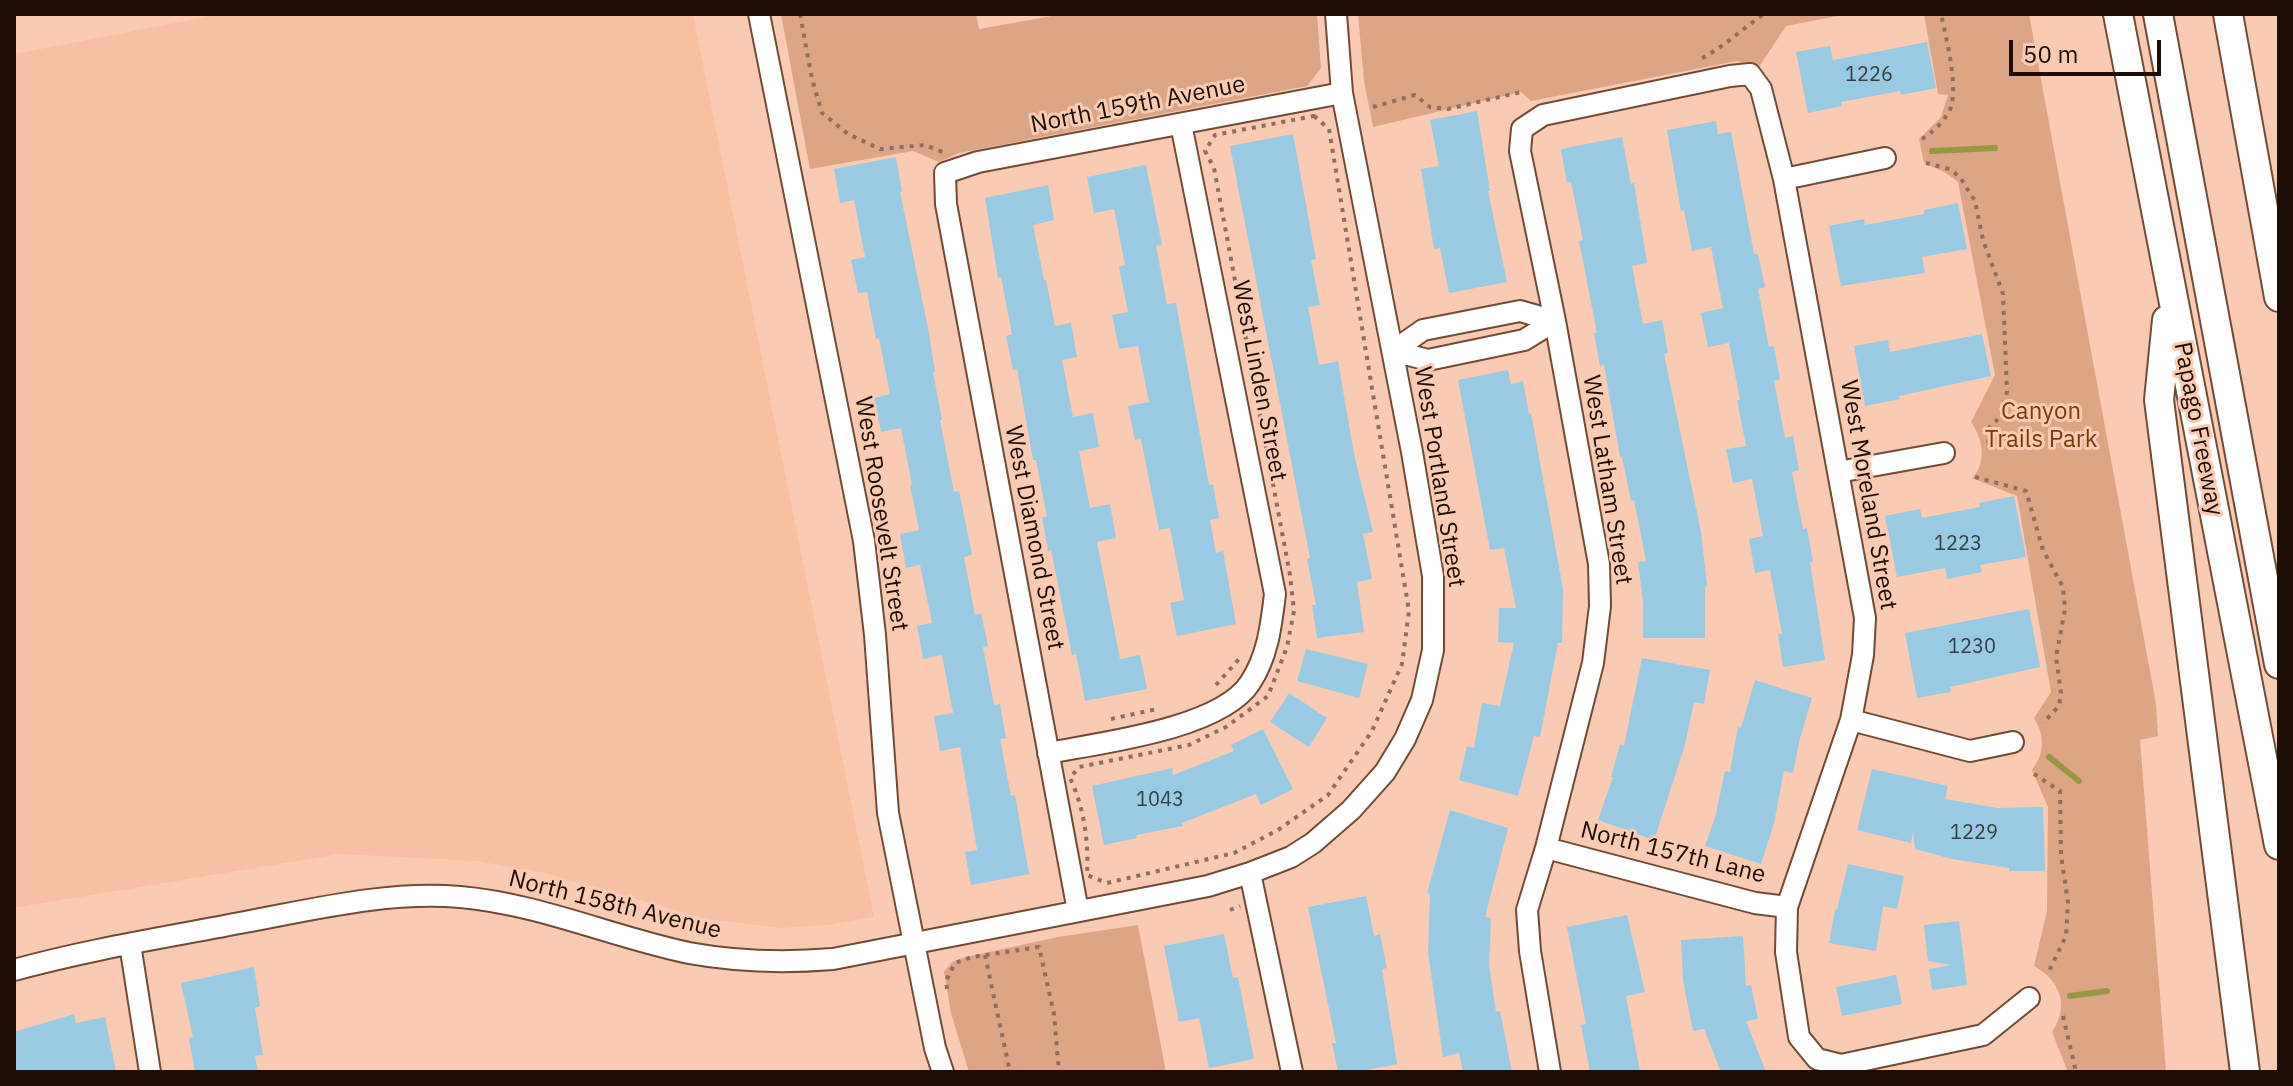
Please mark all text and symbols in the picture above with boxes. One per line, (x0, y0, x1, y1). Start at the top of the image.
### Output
scale bar (2013, 24, 2165, 74)
text: 50 m (2023, 38, 2078, 70)
house number: 1226 (1845, 63, 1893, 87)
street label: North 159th Avenue (1028, 70, 1248, 140)
street label: West Linden Street (1225, 278, 1293, 484)
street label: Papago Freeway (2167, 340, 2229, 518)
street label: West Portland Street (1407, 365, 1471, 589)
street label: West Latham Street (1576, 373, 1638, 587)
street label: West Moreland Street (1834, 378, 1902, 612)
street label: West Roosevelt Street (848, 394, 914, 634)
park label: Canyon Trails Park (1985, 398, 2097, 454)
street label: West Diamond Street (998, 423, 1070, 653)
house number: 1223 (1934, 532, 1982, 556)
house number: 1230 (1948, 635, 1996, 659)
house number: 1043 (1136, 788, 1184, 812)
street label: North 157th Lane (1578, 816, 1768, 890)
house number: 1229 (1950, 821, 1998, 845)
street label: North 158th Avenue (506, 865, 724, 945)

